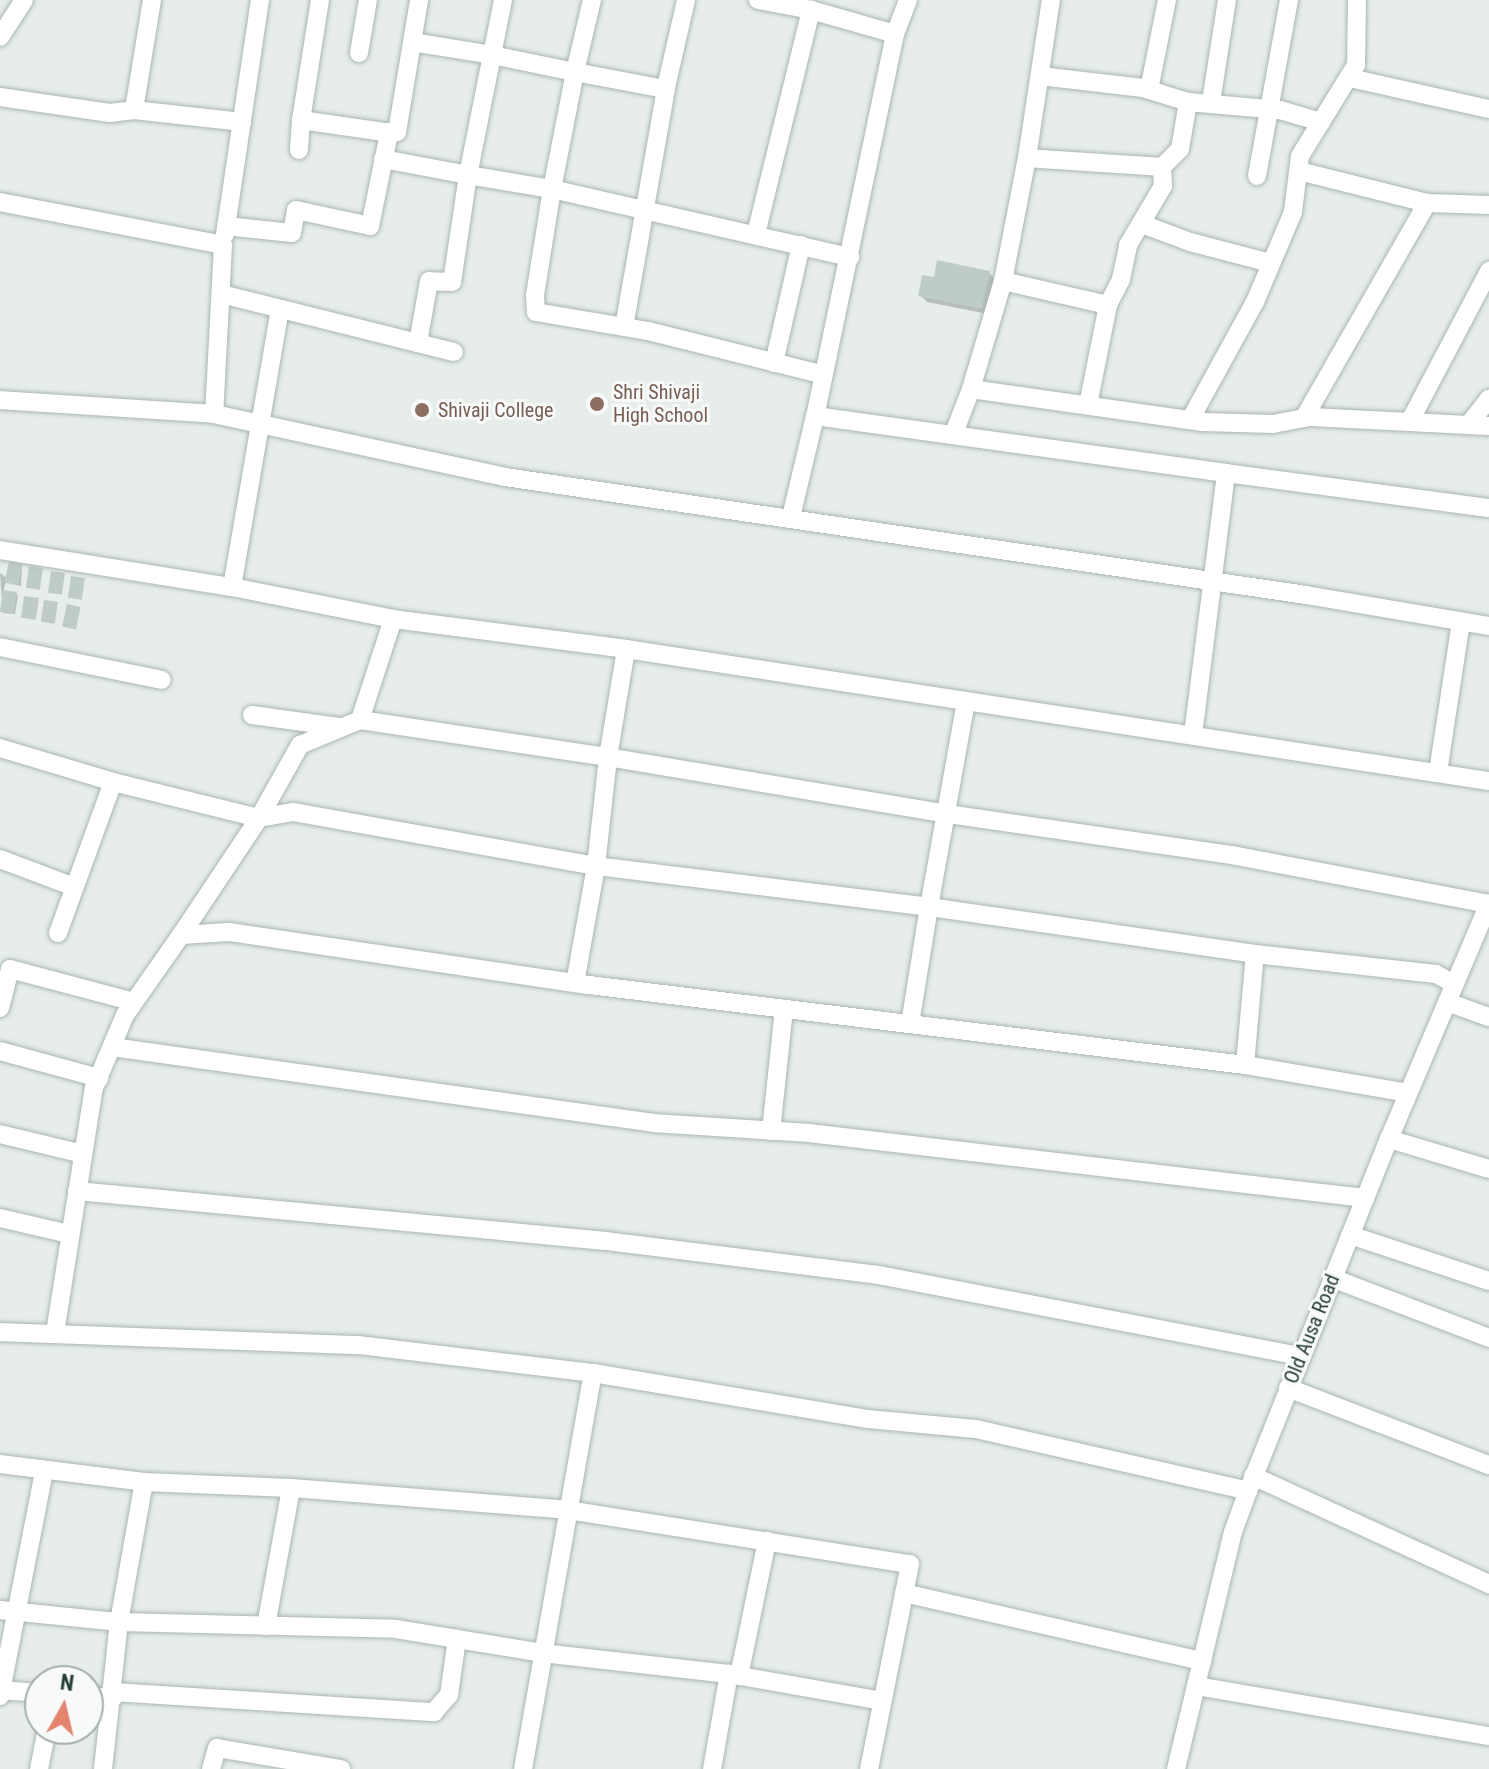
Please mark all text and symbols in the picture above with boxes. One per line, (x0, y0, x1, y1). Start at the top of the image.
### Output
place label: Shri Shivaji High School (613, 380, 708, 427)
marker: Shri Shivaji High School (588, 395, 606, 413)
place label: Shivaji College (438, 398, 553, 422)
marker: Shivaji College (413, 401, 431, 419)
street label: Old Ausa Road (1279, 1271, 1345, 1387)
north arrow (24, 1665, 104, 1745)
text: N (59, 1669, 76, 1696)

